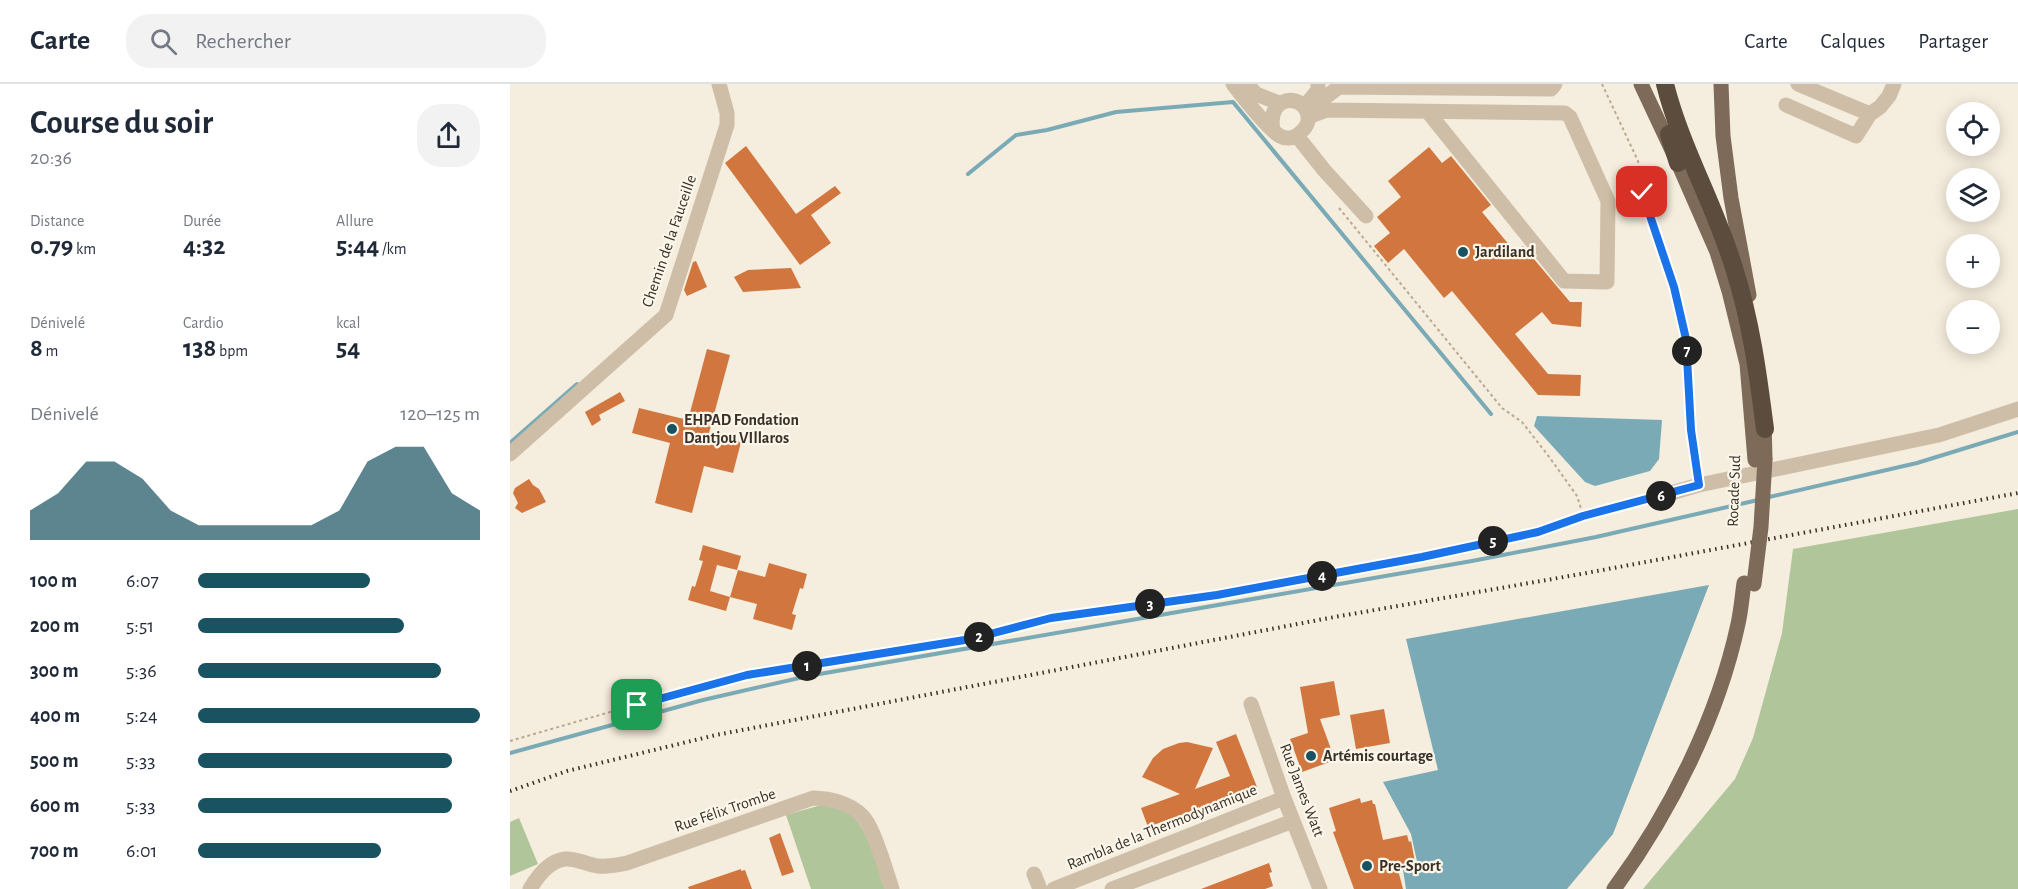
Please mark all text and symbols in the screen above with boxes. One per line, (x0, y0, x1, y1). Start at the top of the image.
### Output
search box (126, 14, 546, 68)
icon: search (147, 25, 180, 58)
text: Carte (30, 27, 90, 55)
text: Rechercher (195, 30, 291, 52)
text: Carte (1744, 31, 1788, 52)
text: Calques (1821, 31, 1885, 52)
text: Partager (1918, 31, 1988, 52)
map controls (1946, 102, 2000, 354)
button: locate (1946, 102, 2000, 156)
button: share (417, 104, 480, 167)
text: Course du soir (30, 107, 213, 140)
text: 20:36 (30, 148, 72, 168)
pin (1616, 166, 1667, 217)
button: layers (1946, 168, 2000, 222)
street label: Chemin de la Fauceille (639, 173, 699, 309)
icon: check (1625, 175, 1658, 208)
text: Distance (30, 213, 84, 229)
text: Durée (183, 213, 221, 229)
text: Allure (336, 213, 374, 229)
text: 0.79 (30, 233, 73, 259)
text: 4:32 (183, 233, 225, 259)
text: 5:44 (336, 233, 379, 259)
button: + (1946, 234, 2000, 288)
text: km (73, 241, 96, 257)
text: /km (379, 241, 407, 257)
place label: Jardiland (1475, 244, 1535, 260)
marker: Jardiland (1456, 245, 1470, 259)
button: − (1946, 300, 2000, 354)
text: Dénivelé (30, 315, 85, 331)
text: Cardio (183, 315, 224, 331)
text: kcal (336, 315, 360, 331)
text: 8 (30, 335, 43, 361)
text: 138 (183, 335, 216, 361)
text: 54 (336, 335, 360, 361)
pin: 7 (1672, 336, 1702, 366)
text: m (43, 343, 58, 359)
text: bpm (216, 343, 248, 359)
text: 7 (1684, 343, 1690, 359)
text: Dénivelé (30, 404, 99, 424)
text: 120–125 m (400, 404, 480, 424)
place label: EHPAD Fondation Dantjou VIllaros (684, 412, 799, 447)
marker: EHPAD Fondation Dantjou VIllaros (665, 422, 679, 436)
street label: Rocade Sud (1725, 455, 1743, 527)
pin: 6 (1646, 481, 1676, 511)
text: 6 (1657, 488, 1665, 504)
pin: 5 (1478, 526, 1508, 556)
text: 5 (1490, 533, 1496, 549)
pin: 4 (1307, 561, 1337, 591)
text: 4 (1318, 568, 1326, 584)
text: 100 m (30, 571, 77, 591)
text: 6:07 (126, 571, 159, 591)
pin: 3 (1135, 589, 1165, 619)
text: 3 (1147, 596, 1153, 612)
text: 200 m (30, 616, 79, 636)
text: 5:51 (126, 616, 154, 636)
pin: 2 (964, 622, 994, 652)
text: 2 (975, 629, 983, 645)
pin: 1 (792, 651, 822, 681)
text: 1 (804, 658, 810, 674)
text: 300 m (30, 661, 79, 681)
text: 5:36 (126, 661, 157, 681)
pin (611, 679, 662, 730)
icon: arrive (620, 688, 653, 721)
text: 400 m (30, 706, 80, 726)
text: 5:24 (126, 706, 158, 726)
street label: Rue James Watt (1277, 741, 1327, 839)
place label: Artémis courtage (1323, 748, 1434, 764)
marker: Artémis courtage (1304, 749, 1318, 763)
text: 500 m (30, 751, 79, 771)
text: 5:33 (126, 751, 155, 771)
street label: Rambla de la Thermodynamique (1065, 782, 1260, 873)
street label: Rue Félix Trombe (672, 785, 778, 835)
text: 600 m (30, 796, 80, 816)
text: 5:33 (126, 796, 155, 816)
text: 700 m (30, 841, 79, 861)
text: 6:01 (126, 841, 157, 861)
place label: Pre-Sport (1379, 858, 1441, 874)
marker: Pre-Sport (1360, 859, 1374, 873)

